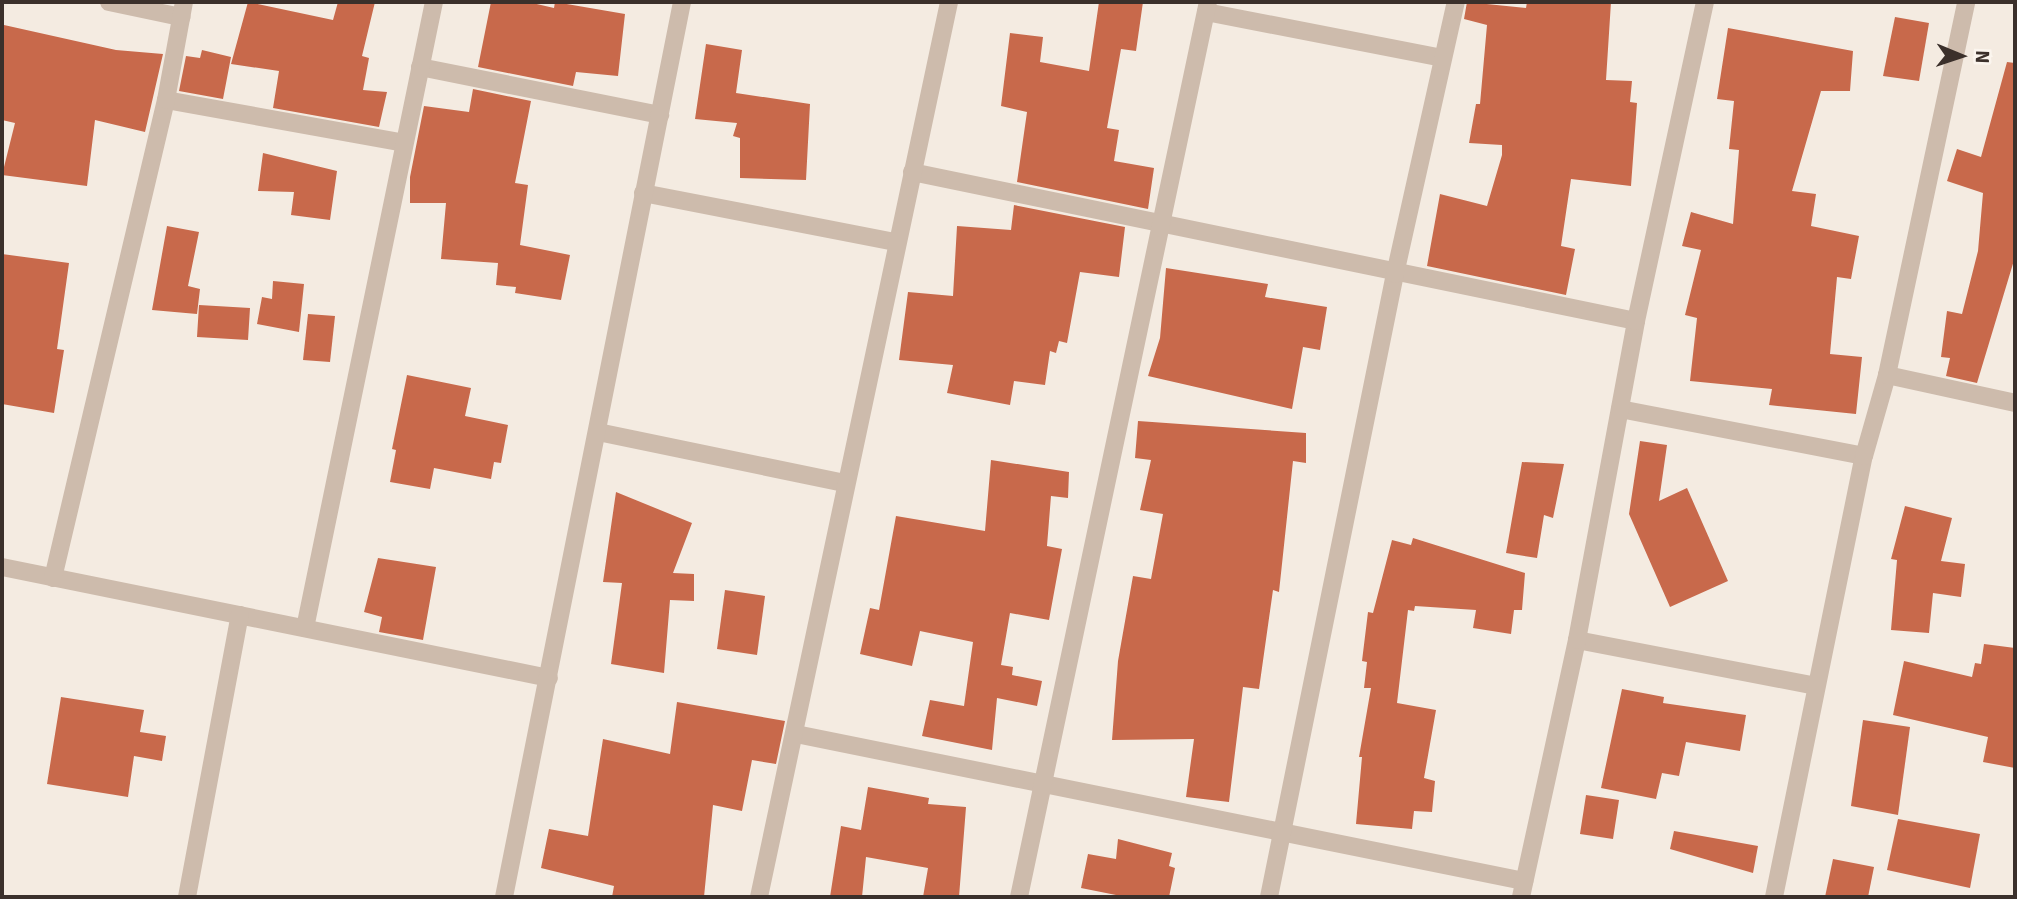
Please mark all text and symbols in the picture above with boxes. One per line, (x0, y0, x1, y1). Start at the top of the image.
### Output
north arrow (1926, 21, 1996, 91)
text: N (1970, 50, 1994, 64)

